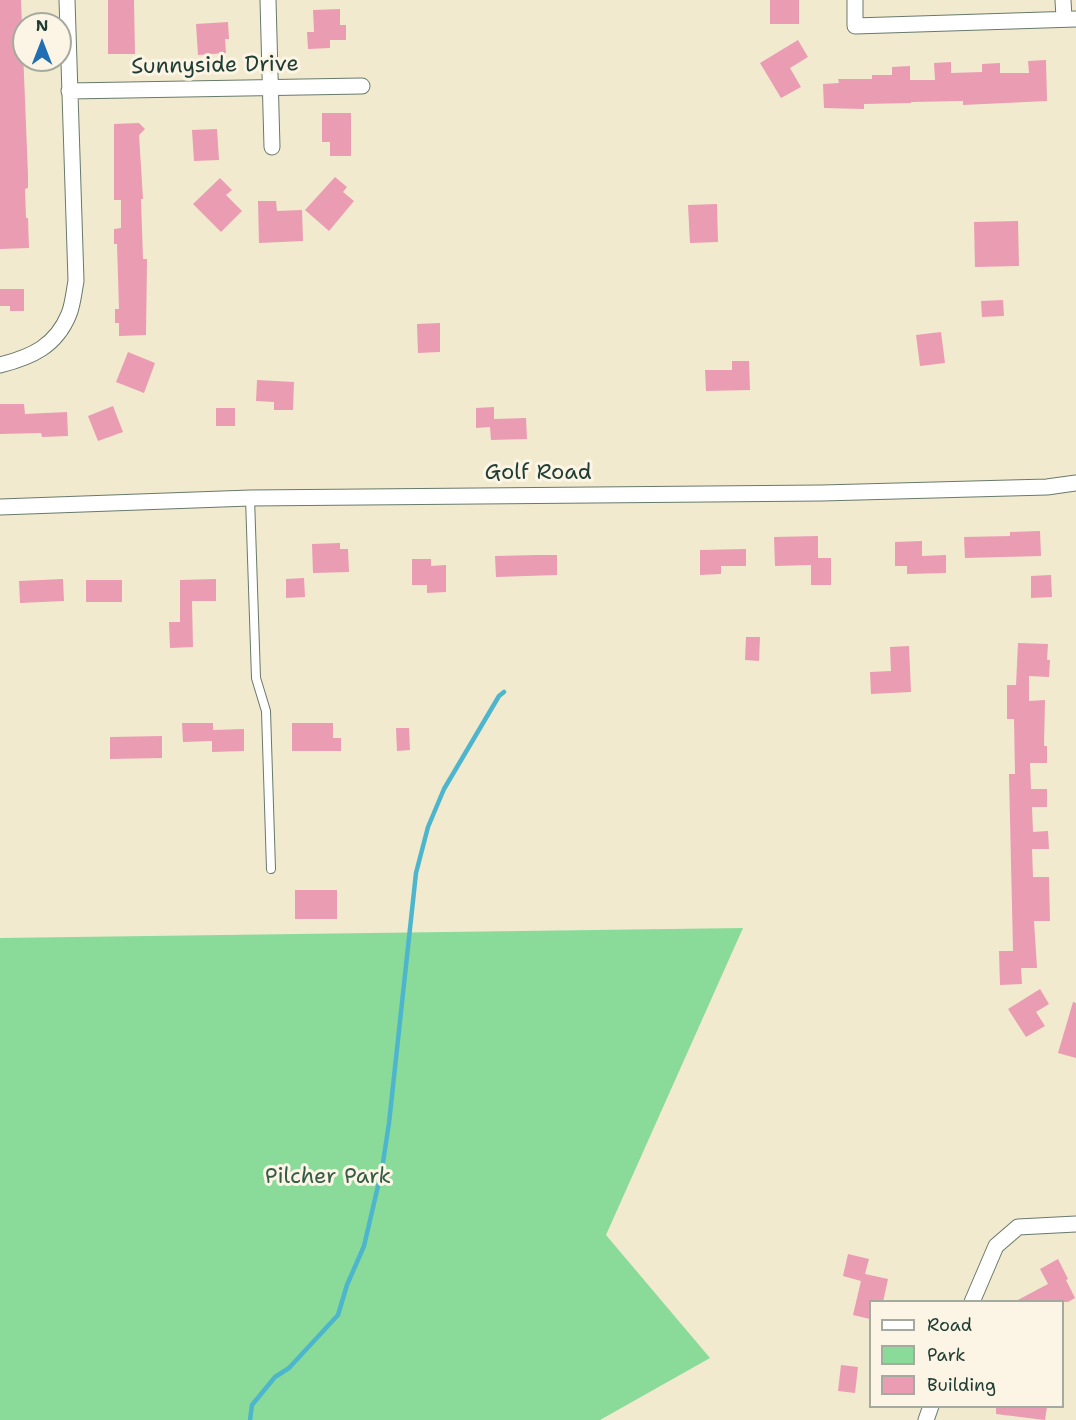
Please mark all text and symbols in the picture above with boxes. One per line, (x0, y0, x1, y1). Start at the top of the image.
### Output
north arrow (12, 12, 72, 72)
text: N (36, 15, 48, 36)
street label: Sunnyside Drive (131, 51, 299, 81)
street label: Golf Road (484, 460, 592, 486)
park label: Pilcher Park (265, 1164, 391, 1190)
legend (869, 1300, 1064, 1408)
text: Road (927, 1313, 972, 1337)
text: Park (927, 1343, 966, 1367)
text: Building (927, 1373, 996, 1397)

